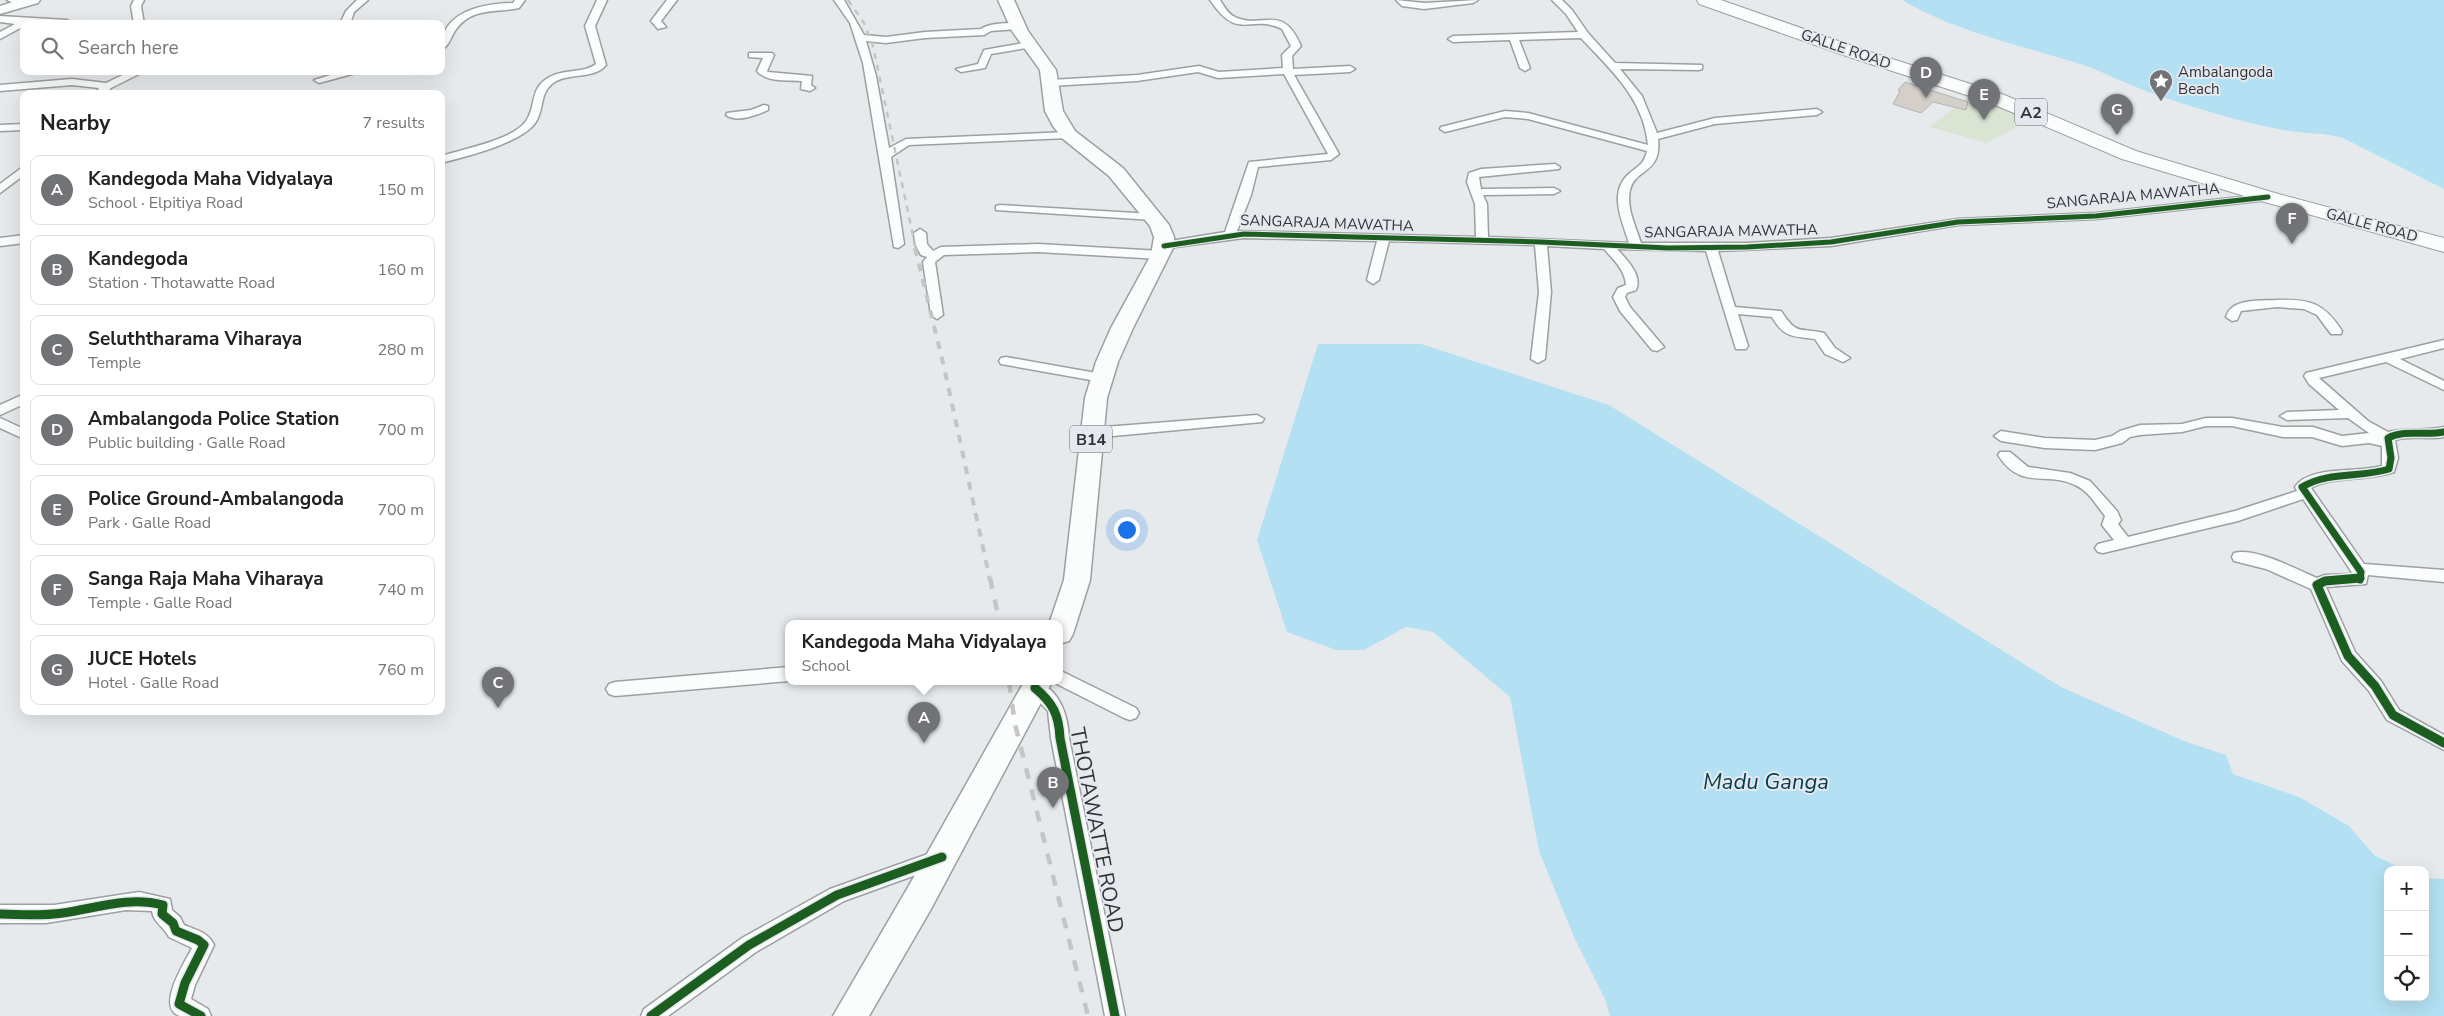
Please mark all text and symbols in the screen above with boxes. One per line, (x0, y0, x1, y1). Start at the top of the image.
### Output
search box (20, 20, 445, 75)
street label: GALLE ROAD (1798, 24, 1894, 74)
icon: search (38, 34, 66, 62)
text: Search here (78, 35, 179, 61)
pin: D (1910, 57, 1942, 98)
place label: Ambalangoda Beach (2178, 62, 2273, 99)
place icon: Ambalangoda Beach (2148, 68, 2174, 102)
pin: E (1968, 79, 2000, 120)
pin: G (2101, 94, 2133, 135)
road number: A2 (2015, 98, 2047, 125)
text: Nearby (40, 109, 110, 137)
text: 7 results (363, 112, 425, 134)
text: Kandegoda Maha Vidyalaya (88, 166, 333, 192)
street label: SANGARAJA MAWATHA (2046, 178, 2220, 214)
text: A (51, 179, 63, 201)
text: 150 m (377, 179, 424, 201)
text: School · Elpitiya Road (88, 192, 243, 214)
pin: F (2276, 203, 2308, 244)
street label: GALLE ROAD (2324, 203, 2420, 247)
street label: SANGARAJA MAWATHA (1240, 210, 1414, 236)
street label: SANGARAJA MAWATHA (1644, 219, 1818, 243)
text: Kandegoda (88, 246, 188, 272)
text: B (51, 259, 63, 281)
text: 160 m (377, 259, 424, 281)
text: Station · Thotawatte Road (88, 272, 275, 294)
text: Seluththarama Viharaya (88, 326, 302, 352)
text: C (52, 339, 62, 361)
text: 280 m (377, 339, 424, 361)
text: Temple (88, 352, 141, 374)
text: Ambalangoda Police Station (88, 406, 339, 432)
text: D (51, 419, 63, 441)
text: 700 m (377, 419, 424, 441)
road number: B14 (1070, 426, 1112, 452)
text: Public building · Galle Road (88, 432, 286, 454)
text: Police Ground-Ambalangoda (88, 486, 344, 512)
text: E (52, 499, 62, 521)
text: 700 m (377, 499, 424, 521)
text: Park · Galle Road (88, 512, 211, 534)
your location (1114, 517, 1140, 543)
text: Sanga Raja Maha Viharaya (88, 566, 324, 592)
text: F (53, 579, 62, 601)
text: 740 m (377, 579, 424, 601)
text: Temple · Galle Road (88, 592, 232, 614)
popup (785, 620, 1063, 685)
text: Kandegoda Maha Vidyalaya (801, 629, 1047, 655)
text: JUCE Hotels (88, 646, 196, 672)
text: School (801, 655, 850, 677)
text: G (51, 659, 63, 681)
text: 760 m (377, 659, 424, 681)
pin: C (482, 667, 514, 708)
text: Hotel · Galle Road (88, 672, 219, 694)
pin: A (908, 702, 940, 743)
street label: THOTAWATTE ROAD (1063, 725, 1131, 935)
pin: B (1037, 767, 1069, 808)
water label: Madu Ganga (1703, 767, 1829, 797)
map controls (2384, 866, 2429, 1001)
button: + (2384, 866, 2429, 911)
button: − (2384, 911, 2429, 956)
button: locate (2384, 956, 2429, 1001)

